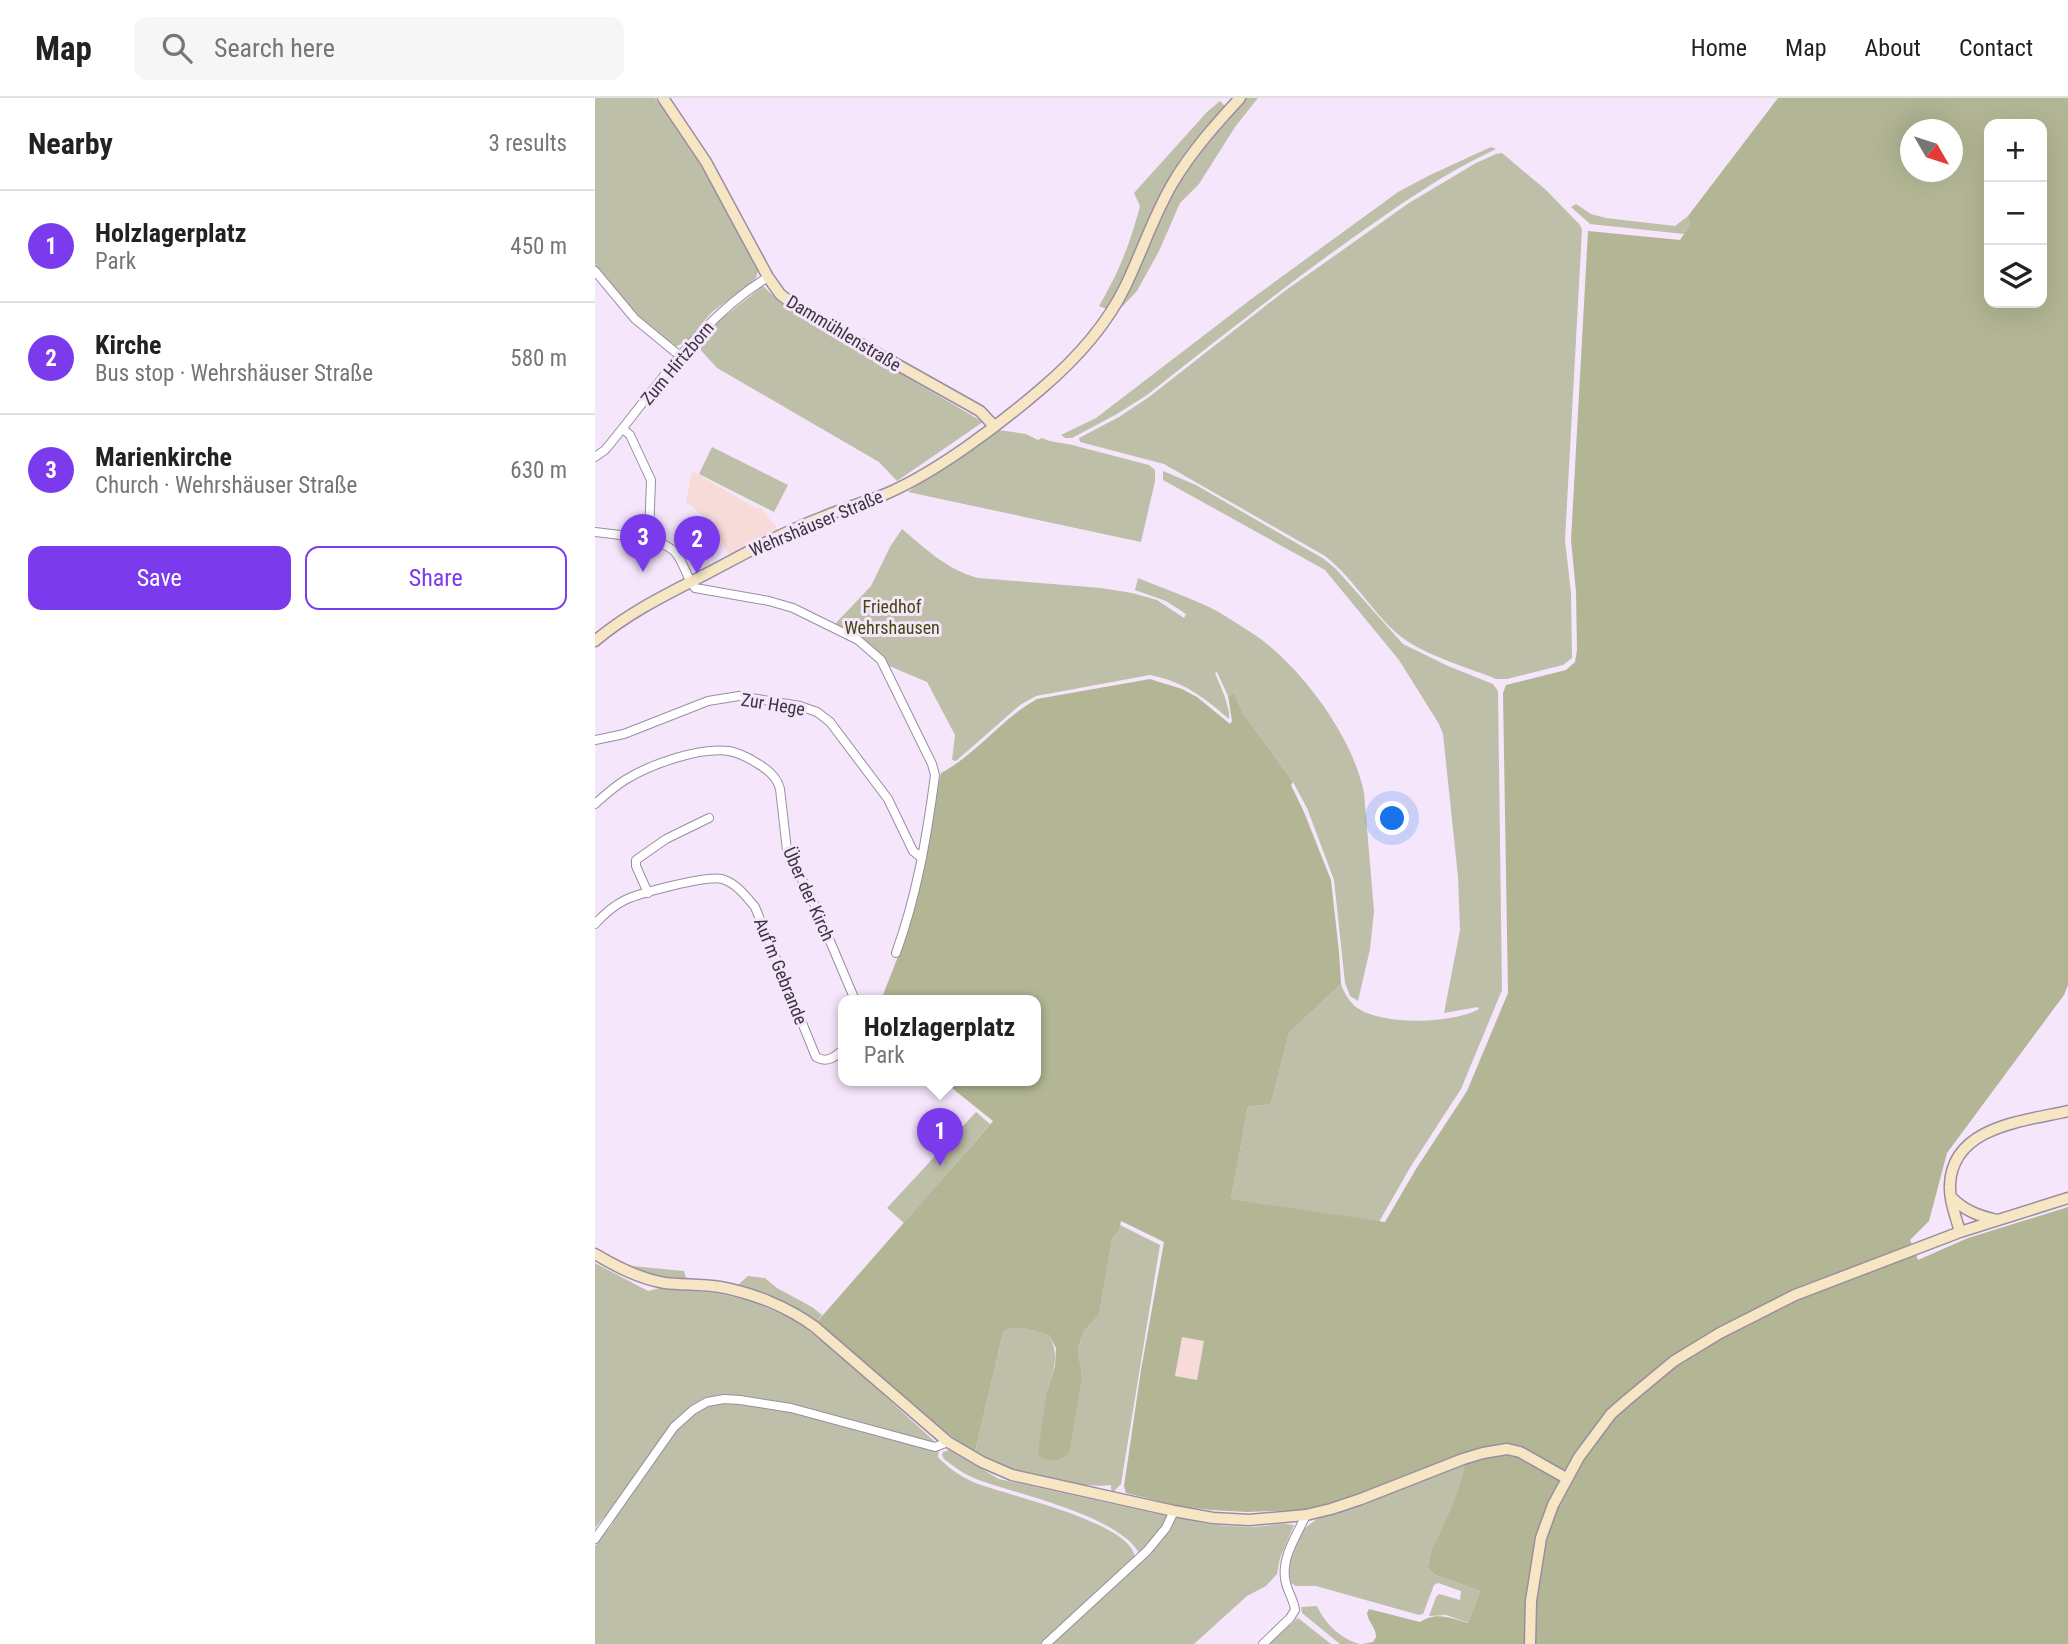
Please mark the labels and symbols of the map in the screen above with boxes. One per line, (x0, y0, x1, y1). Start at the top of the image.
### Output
north arrow (1900, 119, 1963, 182)
street label: Dammühlenstraße (783, 291, 905, 375)
street label: Zum Hirtzborn (636, 317, 718, 409)
street label: Wehrshäuser Straße (746, 485, 886, 561)
pin: 3 (620, 514, 666, 572)
pin: 2 (674, 516, 720, 574)
park label: Friedhof Wehrshausen (844, 596, 940, 638)
street label: Zur Hege (740, 689, 806, 719)
your location (1375, 801, 1409, 835)
street label: Über der Kirch (779, 844, 839, 944)
street label: Auf'm Gebrande (750, 915, 812, 1027)
pin: 1 (917, 1108, 963, 1166)

